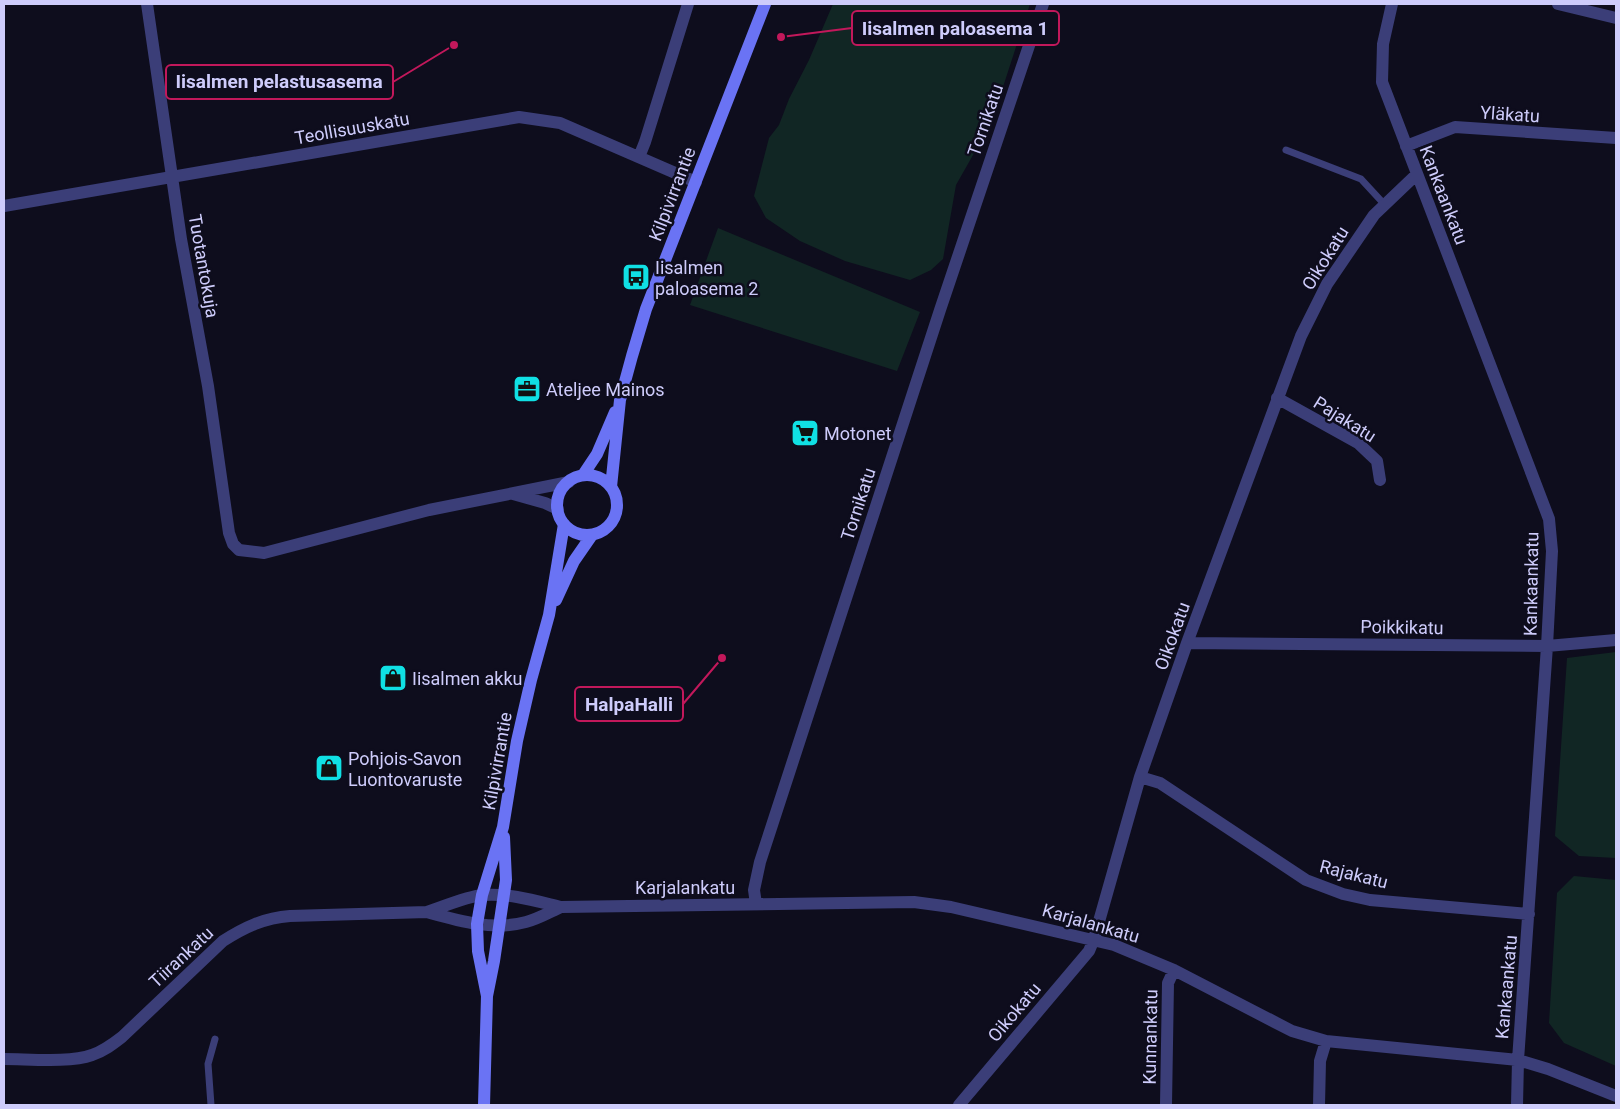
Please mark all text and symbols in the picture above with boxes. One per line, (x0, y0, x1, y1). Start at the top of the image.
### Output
callout: Iisalmen paloasema 1 (852, 11, 1059, 45)
text: Iisalmen paloasema 1 (862, 17, 1048, 40)
callout: Iisalmen pelastusasema (166, 65, 393, 99)
text: Iisalmen pelastusasema (175, 70, 383, 93)
street label: Tornikatu (963, 81, 1007, 159)
street label: Yläkatu (1479, 101, 1541, 127)
street label: Teollisuuskatu (293, 108, 411, 148)
street label: Kankaankatu (1415, 143, 1473, 247)
street label: Kilpivirrantie (644, 144, 700, 244)
street label: Tuotantokuja (185, 213, 223, 319)
street label: Oikokatu (1297, 222, 1353, 294)
place label: Iisalmen paloasema 2 (655, 257, 758, 299)
bus stop icon: Iisalmen paloasema 2 (621, 262, 651, 292)
office icon: Ateljee Mainos (512, 374, 542, 404)
place label: Ateljee Mainos (546, 379, 665, 400)
street label: Pajakatu (1310, 392, 1380, 446)
supermarket icon: Motonet (790, 418, 820, 448)
place label: Motonet (824, 423, 891, 444)
street label: Tornikatu (836, 465, 880, 543)
street label: Kankaankatu (1520, 532, 1542, 636)
street label: Oikokatu (1150, 599, 1194, 673)
street label: Poikkikatu (1360, 616, 1444, 638)
shop icon: Iisalmen akku (378, 663, 408, 693)
place label: Iisalmen akku (412, 668, 522, 689)
callout: HalpaHalli (575, 687, 683, 721)
text: HalpaHalli (585, 693, 673, 716)
street label: Kilpivirrantie (478, 710, 516, 812)
place label: Pohjois-Savon Luontovaruste (348, 748, 462, 790)
shop icon: Pohjois-Savon Luontovaruste (314, 753, 344, 783)
street label: Rajakatu (1318, 855, 1390, 893)
street label: Karjalankatu (635, 877, 735, 898)
street label: Karjalankatu (1040, 899, 1142, 947)
street label: Tiirankatu (145, 922, 217, 992)
street label: Kankaankatu (1491, 934, 1521, 1040)
street label: Oikokatu (983, 978, 1045, 1046)
street label: Kunnankatu (1139, 989, 1161, 1085)

